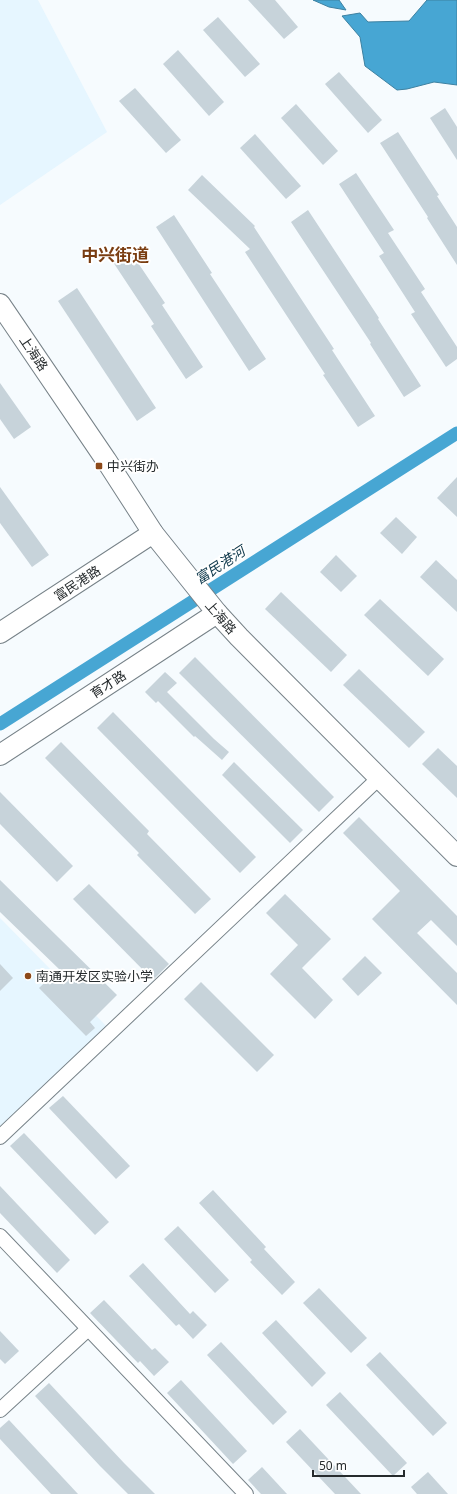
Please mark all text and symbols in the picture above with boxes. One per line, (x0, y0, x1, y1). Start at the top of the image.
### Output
district label: 中兴街道 (81, 243, 149, 266)
street label: 上海路 (16, 332, 52, 374)
place label: 中兴街办 (107, 457, 159, 475)
marker: 中兴街办 (94, 461, 104, 471)
water label: 富民港河 (191, 540, 251, 588)
street label: 富民港路 (50, 561, 104, 605)
street label: 上海路 (201, 596, 241, 638)
street label: 育才路 (87, 666, 129, 702)
place label: 南通开发区实验小学 (36, 967, 153, 985)
marker: 南通开发区实验小学 (23, 971, 33, 981)
scale bar (313, 1452, 404, 1478)
text: 50 m (319, 1457, 347, 1474)

